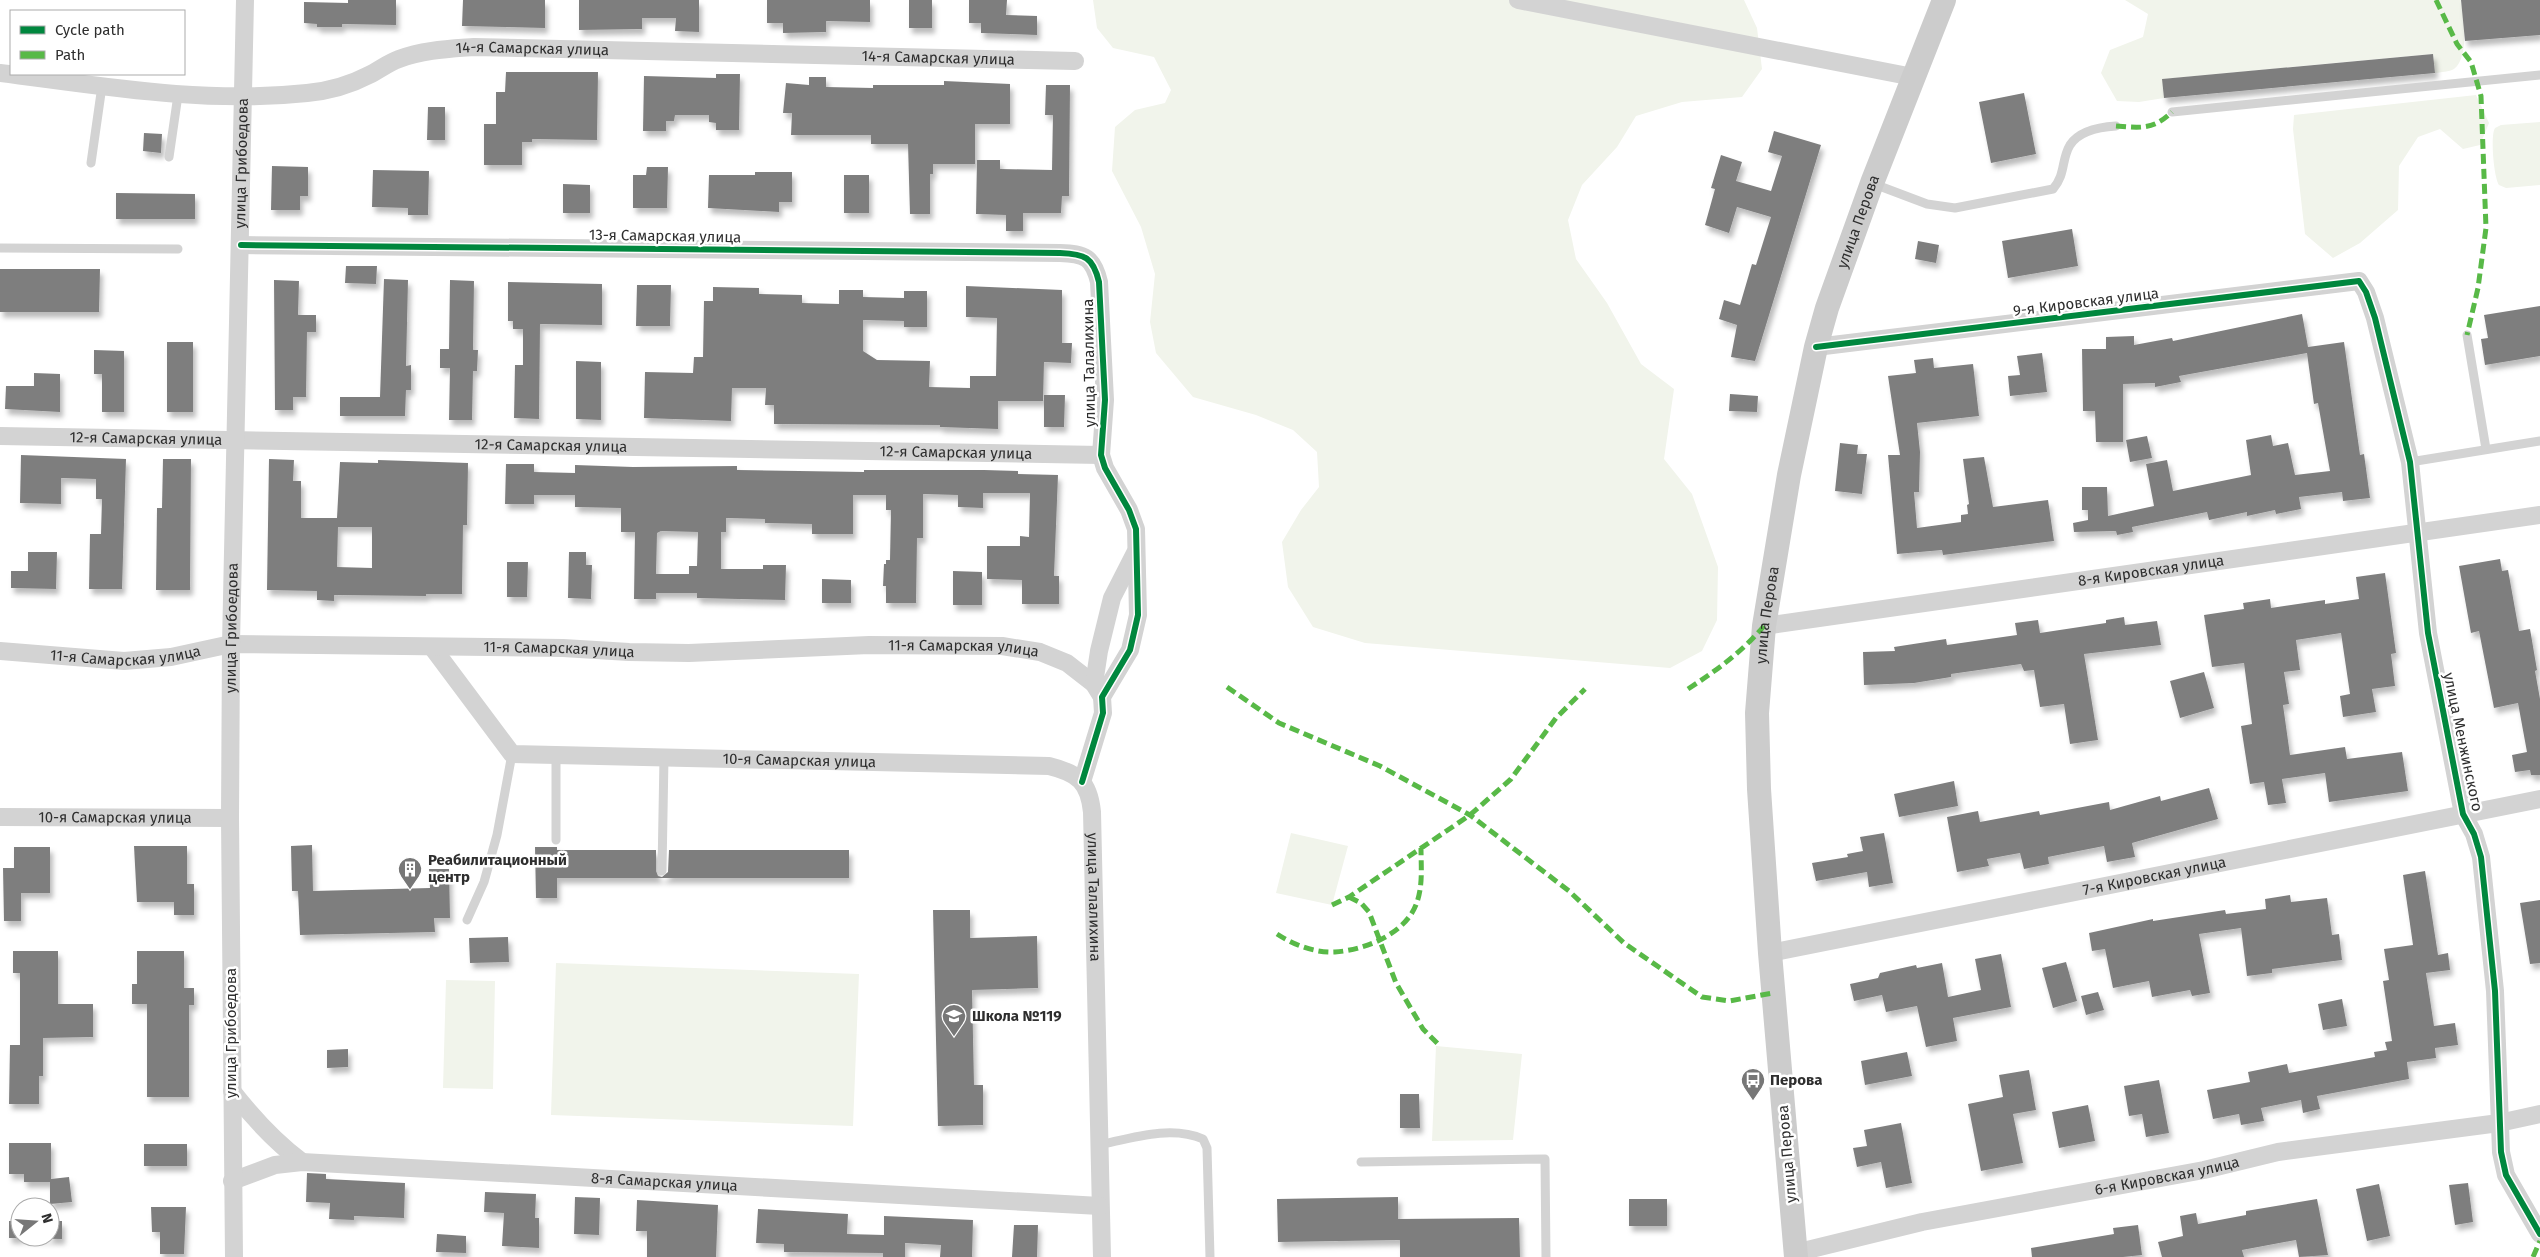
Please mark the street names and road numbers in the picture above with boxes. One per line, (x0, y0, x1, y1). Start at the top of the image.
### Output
street label: 14-я Самарская улица (455, 38, 609, 59)
street label: 14-я Самарская улица (862, 47, 1015, 69)
street label: улица Грибоедова (231, 98, 252, 229)
street label: улица Перова (1833, 172, 1883, 271)
street label: 13-я Самарская улица (589, 226, 741, 246)
street label: 9-я Кировская улица (2012, 284, 2160, 320)
street label: улица Талалихина (1079, 299, 1099, 427)
street label: 12-я Самарская улица (70, 428, 222, 449)
street label: 12-я Самарская улица (474, 435, 627, 456)
street label: 12-я Самарская улица (879, 442, 1032, 463)
street label: 8-я Кировская улица (2077, 551, 2225, 590)
street label: улица Грибоедова (222, 563, 242, 693)
street label: улица Перова (1752, 565, 1783, 665)
street label: 11-я Самарская улица (888, 636, 1040, 661)
street label: 11-я Самарская улица (483, 638, 635, 661)
street label: 11-я Самарская улица (49, 642, 202, 670)
street label: улица Менжинского (2439, 671, 2487, 813)
street label: 10-я Самарская улица (722, 750, 876, 771)
street label: 10-я Самарская улица (38, 808, 192, 827)
street label: улица Талалихина (1083, 832, 1104, 962)
street label: 7-я Кировская улица (2081, 853, 2228, 899)
street label: улица Грибоедова (222, 968, 240, 1098)
street label: улица Перова (1774, 1104, 1800, 1204)
street label: 6-я Кировская улица (2093, 1153, 2241, 1199)
street label: 8-я Самарская улица (591, 1169, 738, 1195)

